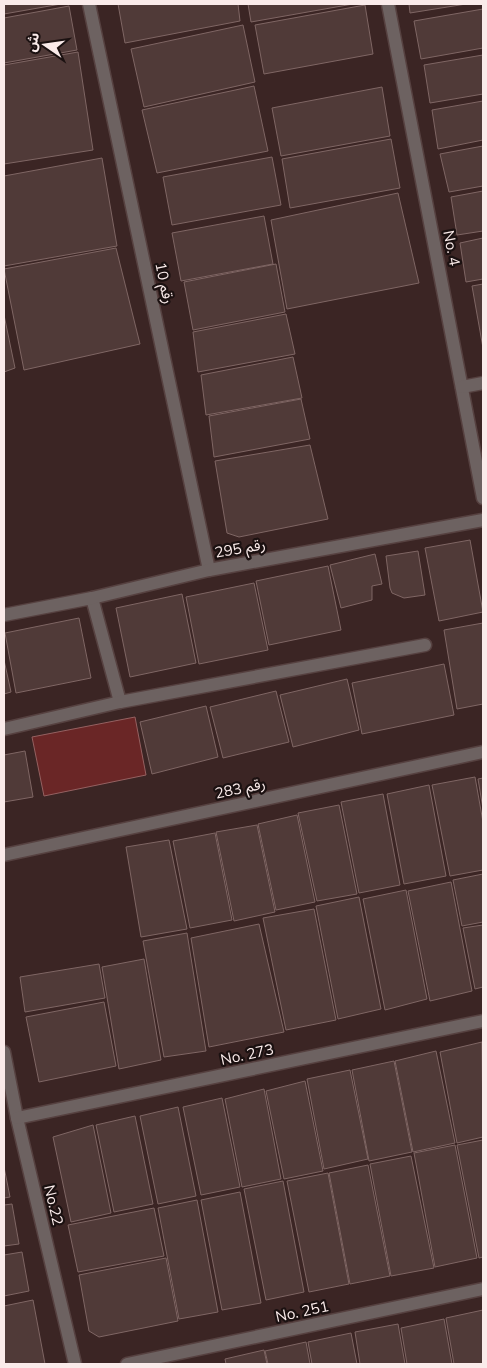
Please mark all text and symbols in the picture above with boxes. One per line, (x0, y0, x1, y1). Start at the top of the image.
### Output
north arrow (20, 20, 70, 70)
text: ش (21, 31, 43, 53)
street label: No. 4 (439, 229, 465, 267)
street label: رقم 10 (149, 260, 179, 306)
street label: رقم 295 (213, 534, 267, 564)
street label: رقم 283 (213, 773, 267, 805)
street label: No. 273 (219, 1039, 275, 1069)
street label: No.22 (40, 1183, 68, 1227)
street label: No. 251 (274, 1296, 330, 1326)

